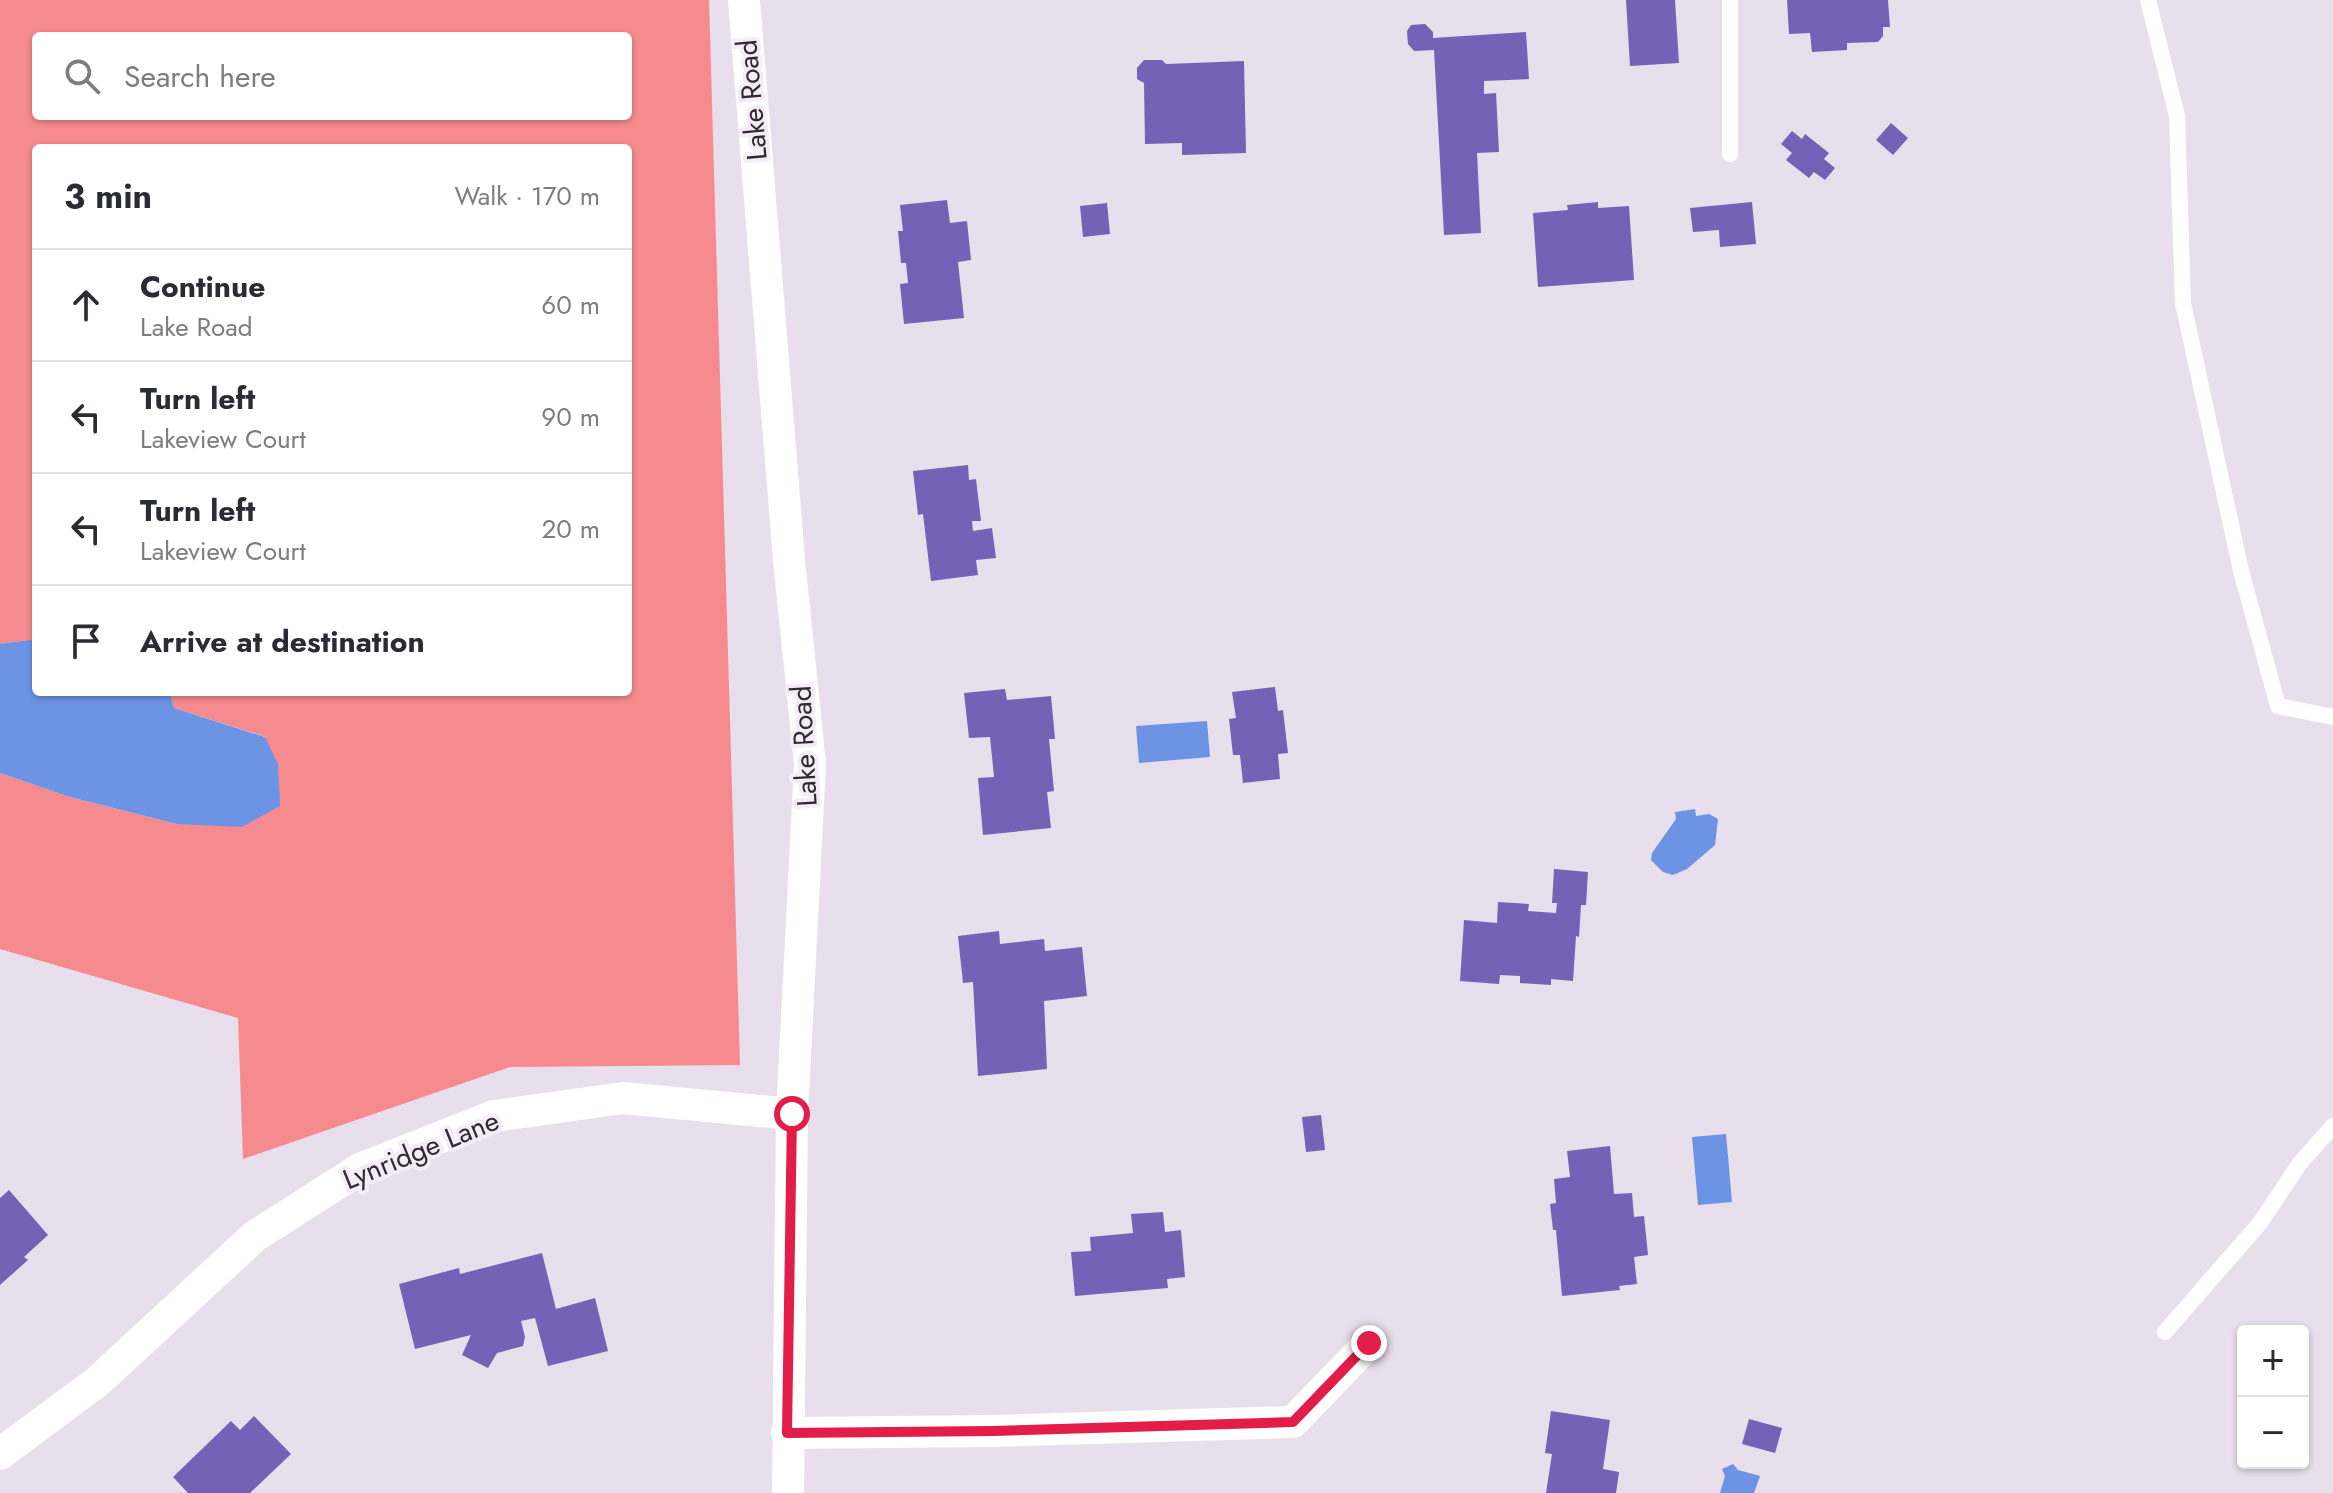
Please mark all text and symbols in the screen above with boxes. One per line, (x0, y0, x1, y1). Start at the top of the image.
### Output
search box (32, 32, 632, 120)
street label: Lake Road (726, 38, 778, 162)
icon: search (60, 54, 104, 98)
text: Search here (124, 55, 276, 98)
text: 3 min (64, 172, 152, 221)
text: Walk · 170 m (455, 177, 600, 215)
text: Continue (140, 265, 266, 308)
icon: ahead (64, 283, 108, 327)
text: 60 m (541, 286, 600, 324)
text: Lake Road (140, 308, 253, 346)
text: Turn left (140, 377, 255, 420)
icon: left (64, 395, 108, 439)
text: 90 m (541, 398, 600, 436)
text: Lakeview Court (140, 420, 306, 458)
text: Turn left (140, 489, 255, 532)
icon: left (64, 507, 108, 551)
text: 20 m (542, 510, 600, 548)
text: Lakeview Court (140, 532, 306, 570)
icon: arrive (64, 619, 108, 663)
text: Arrive at destination (140, 620, 425, 663)
street label: Lake Road (780, 684, 828, 808)
route start (774, 1096, 810, 1132)
street label: Lynridge Lane (337, 1100, 505, 1200)
route end (1351, 1325, 1387, 1361)
map controls (2237, 1325, 2309, 1469)
button: + (2237, 1325, 2309, 1397)
button: − (2237, 1397, 2309, 1469)

